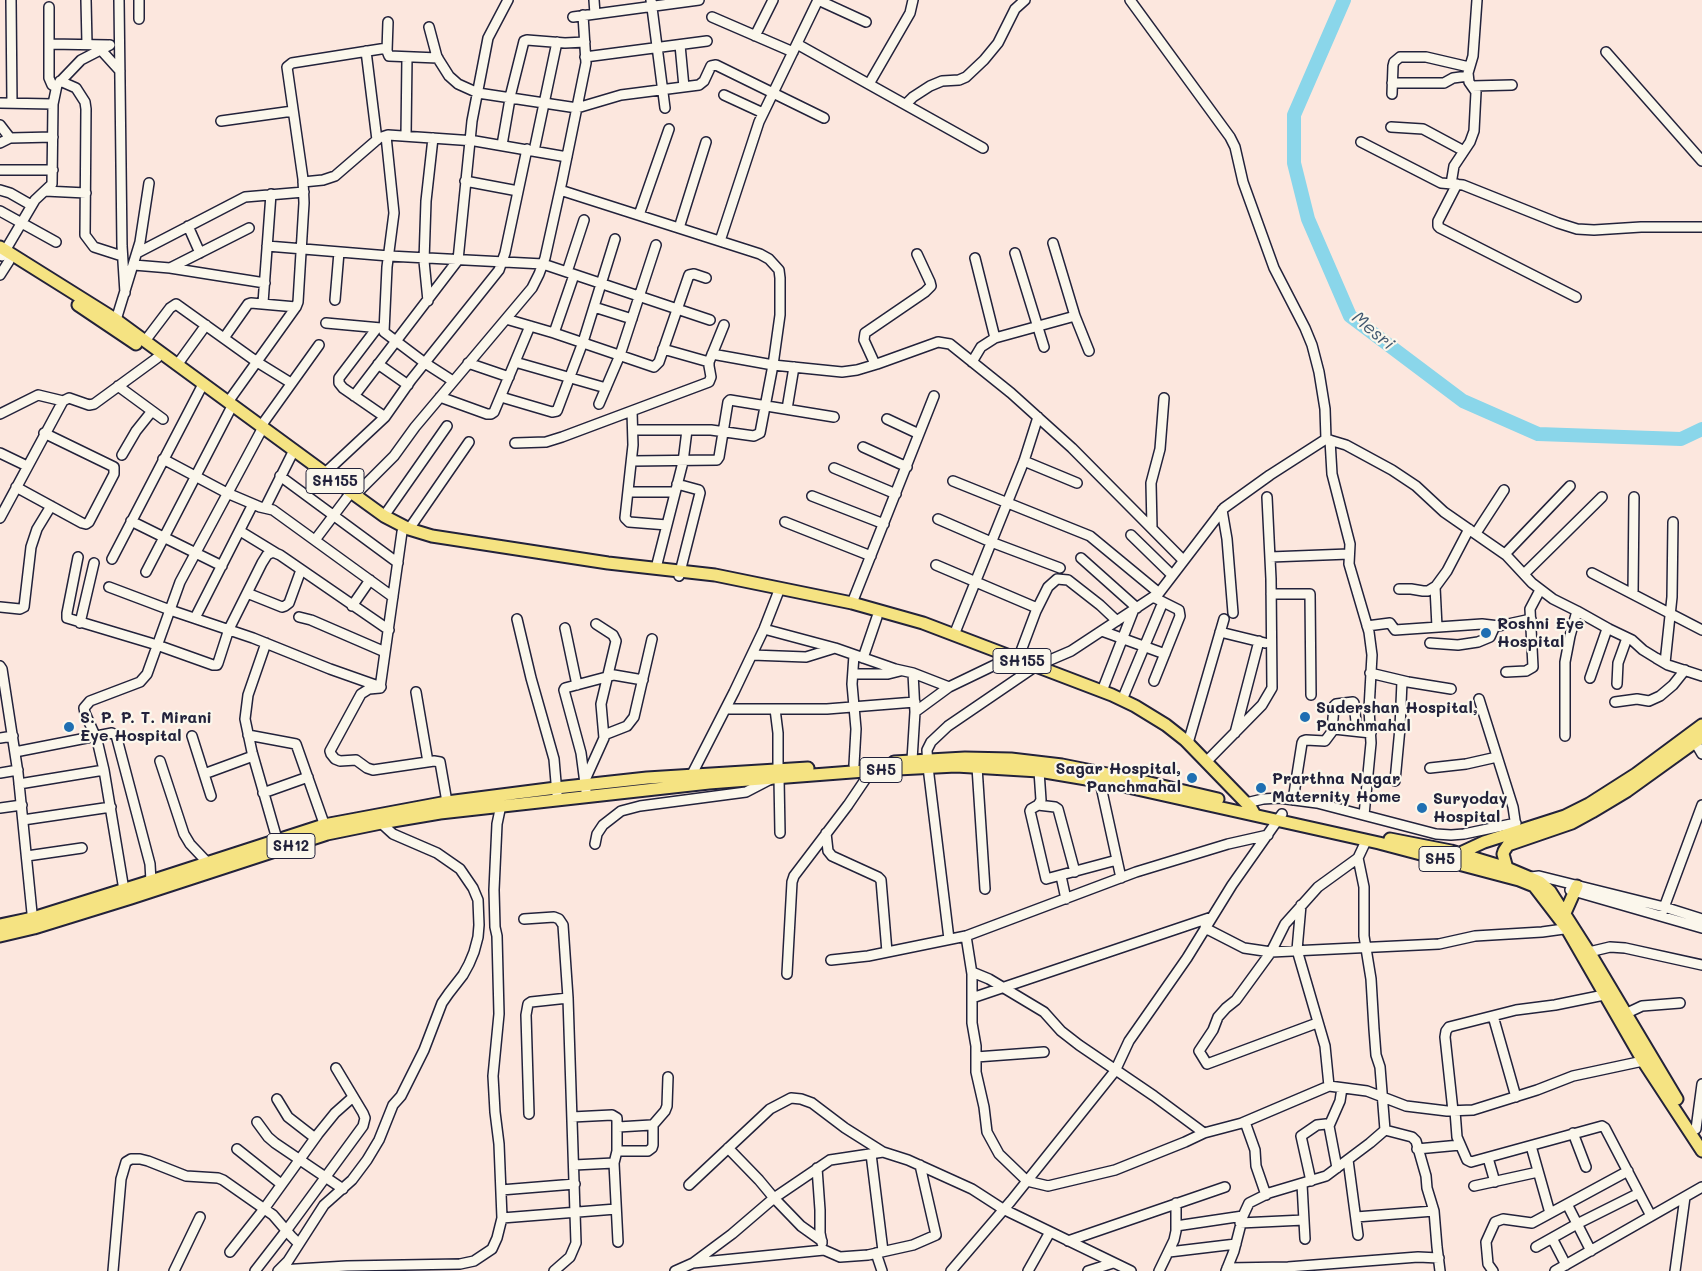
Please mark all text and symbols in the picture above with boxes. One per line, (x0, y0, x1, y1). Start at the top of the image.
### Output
water label: Mesri (1347, 307, 1399, 355)
road number: SH155 (306, 468, 364, 494)
place label: Roshni Eye Hospital (1497, 614, 1584, 652)
marker: Roshni Eye Hospital (1479, 626, 1493, 640)
road number: SH155 (993, 648, 1051, 674)
place label: Sudershan Hospital, Panchmahal (1316, 698, 1478, 736)
place label: S. P. P. T. Mirani Eye Hospital (80, 708, 212, 746)
marker: Sudershan Hospital, Panchmahal (1298, 710, 1312, 724)
marker: S. P. P. T. Mirani Eye Hospital (62, 720, 76, 734)
road number: SH5 (860, 758, 902, 782)
place label: Sagar Hospital, Panchmahal (1055, 759, 1181, 797)
place label: Prarthna Nagar Maternity Home (1272, 769, 1401, 807)
marker: Sagar Hospital, Panchmahal (1185, 771, 1199, 785)
marker: Prarthna Nagar Maternity Home (1254, 781, 1268, 795)
place label: Suryoday Hospital (1433, 789, 1508, 827)
marker: Suryoday Hospital (1415, 801, 1429, 815)
road number: SH12 (267, 834, 315, 858)
road number: SH5 (1419, 846, 1461, 872)

